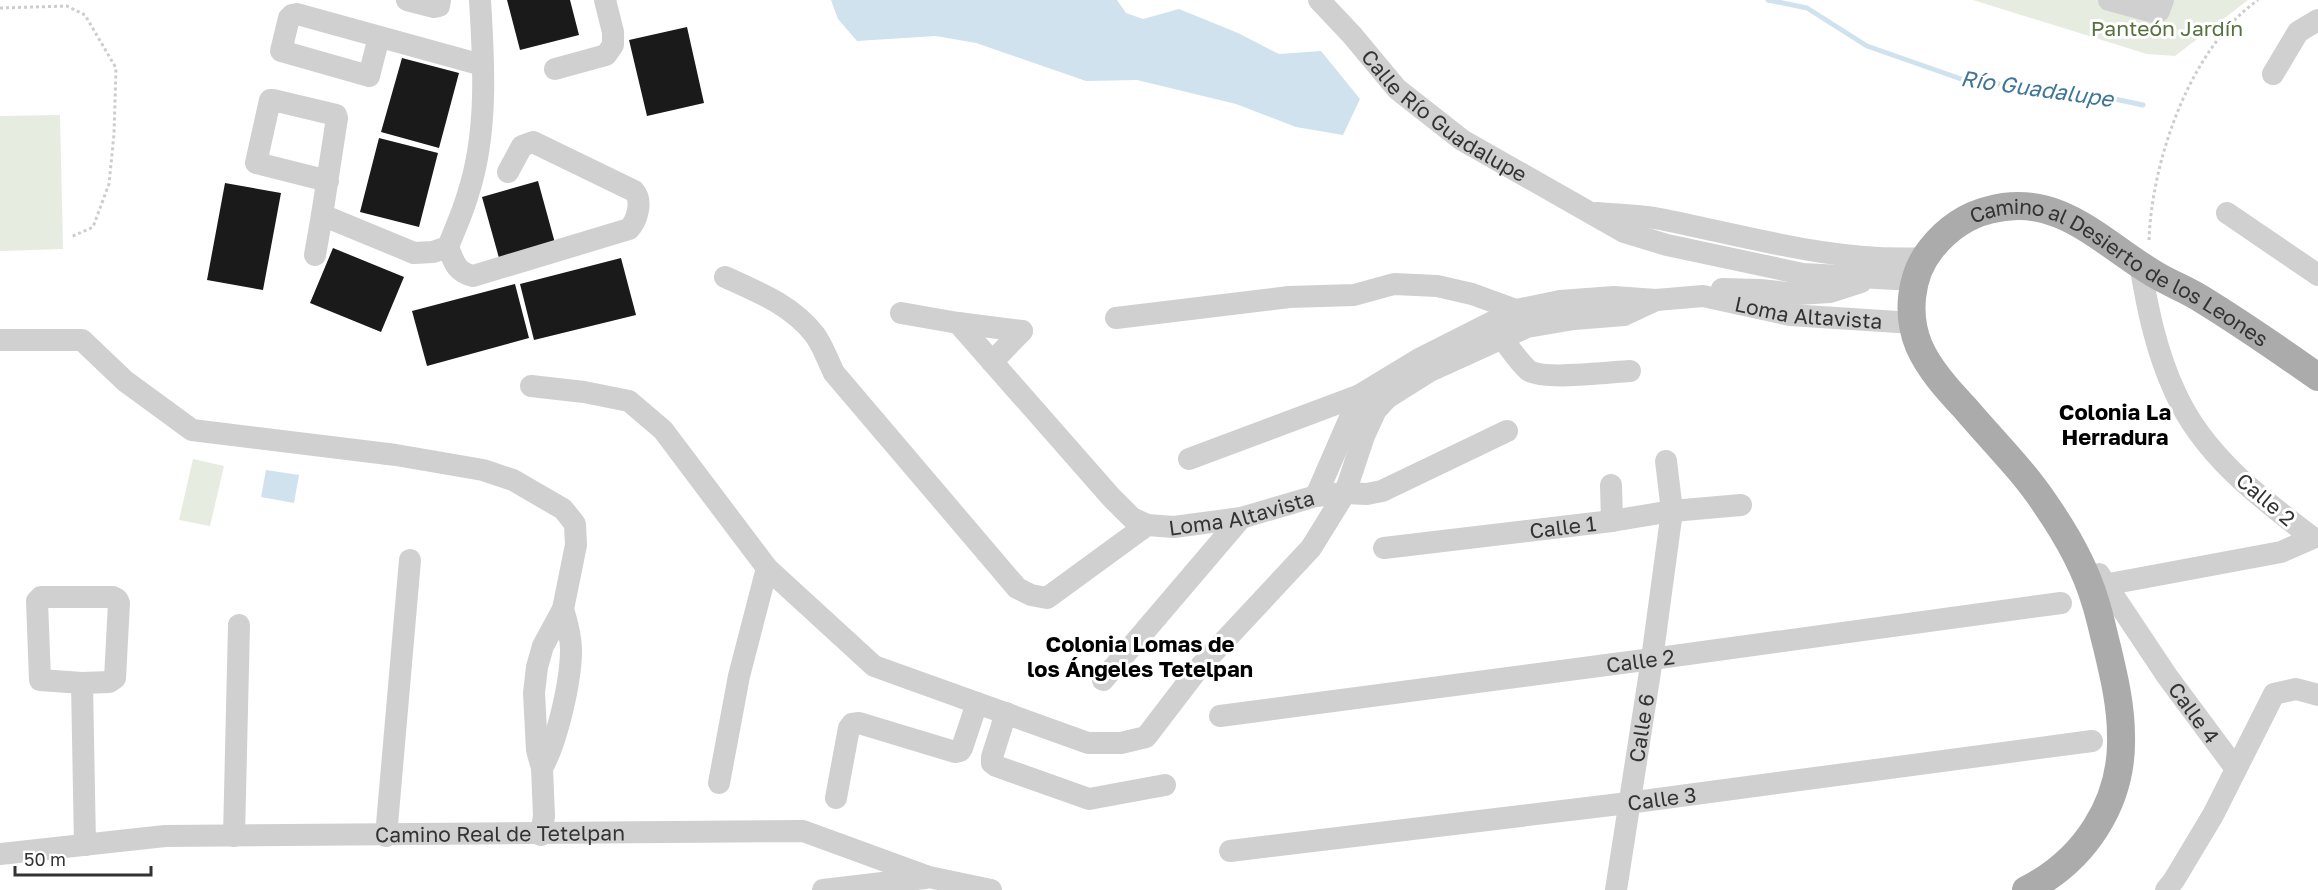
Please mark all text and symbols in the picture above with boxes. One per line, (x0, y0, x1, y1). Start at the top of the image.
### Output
park label: Panteón Jardín (2091, 15, 2243, 41)
street label: Calle Río Guadalupe (1356, 44, 1532, 187)
water label: Río Guadalupe (1959, 64, 2117, 112)
street label: Camino al Desierto de los Leones (1966, 193, 2273, 352)
street label: Loma Altavista (1732, 290, 1883, 334)
district label: Colonia La Herradura (2059, 398, 2171, 450)
street label: Calle 2 (2231, 467, 2301, 531)
street label: Loma Altavista (1167, 484, 1317, 541)
street label: Calle 1 (1528, 510, 1598, 544)
district label: Colonia Lomas de los Ángeles Tetelpan (1027, 630, 1253, 682)
street label: Calle 2 (1604, 643, 1676, 678)
street label: Calle 4 (2163, 677, 2225, 748)
street label: Calle 6 (1623, 692, 1659, 764)
street label: Calle 3 (1626, 781, 1698, 816)
street label: Camino Real de Tetelpan (375, 819, 625, 847)
scale bar (15, 839, 152, 877)
text: 50 m (24, 848, 66, 870)

